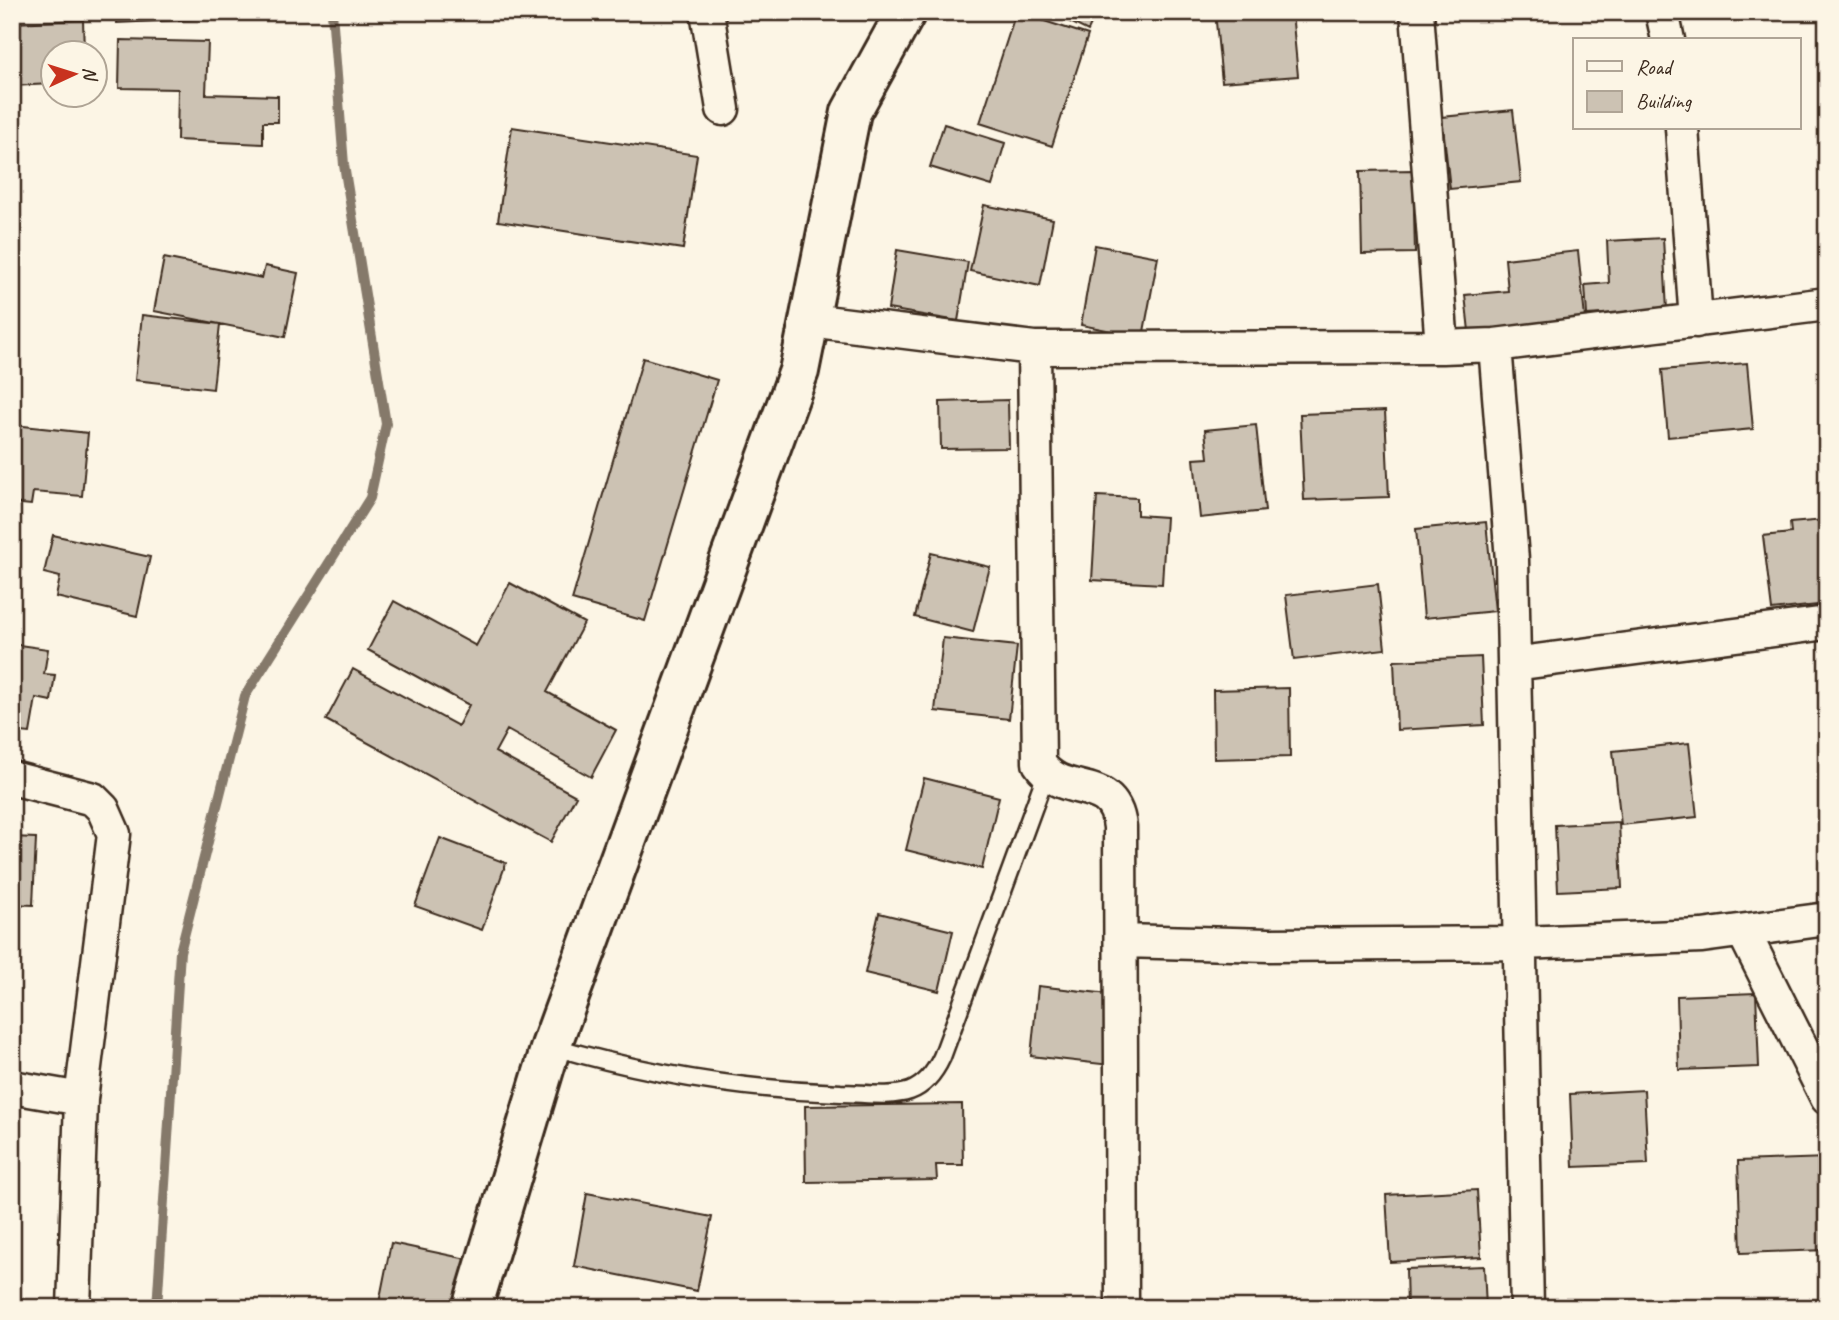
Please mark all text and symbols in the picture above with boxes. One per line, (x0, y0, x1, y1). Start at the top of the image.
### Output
north arrow (38, 38, 108, 108)
legend (1573, 38, 1800, 130)
text: Road (1636, 54, 1675, 80)
text: N (78, 66, 103, 83)
text: Building (1636, 88, 1693, 114)

